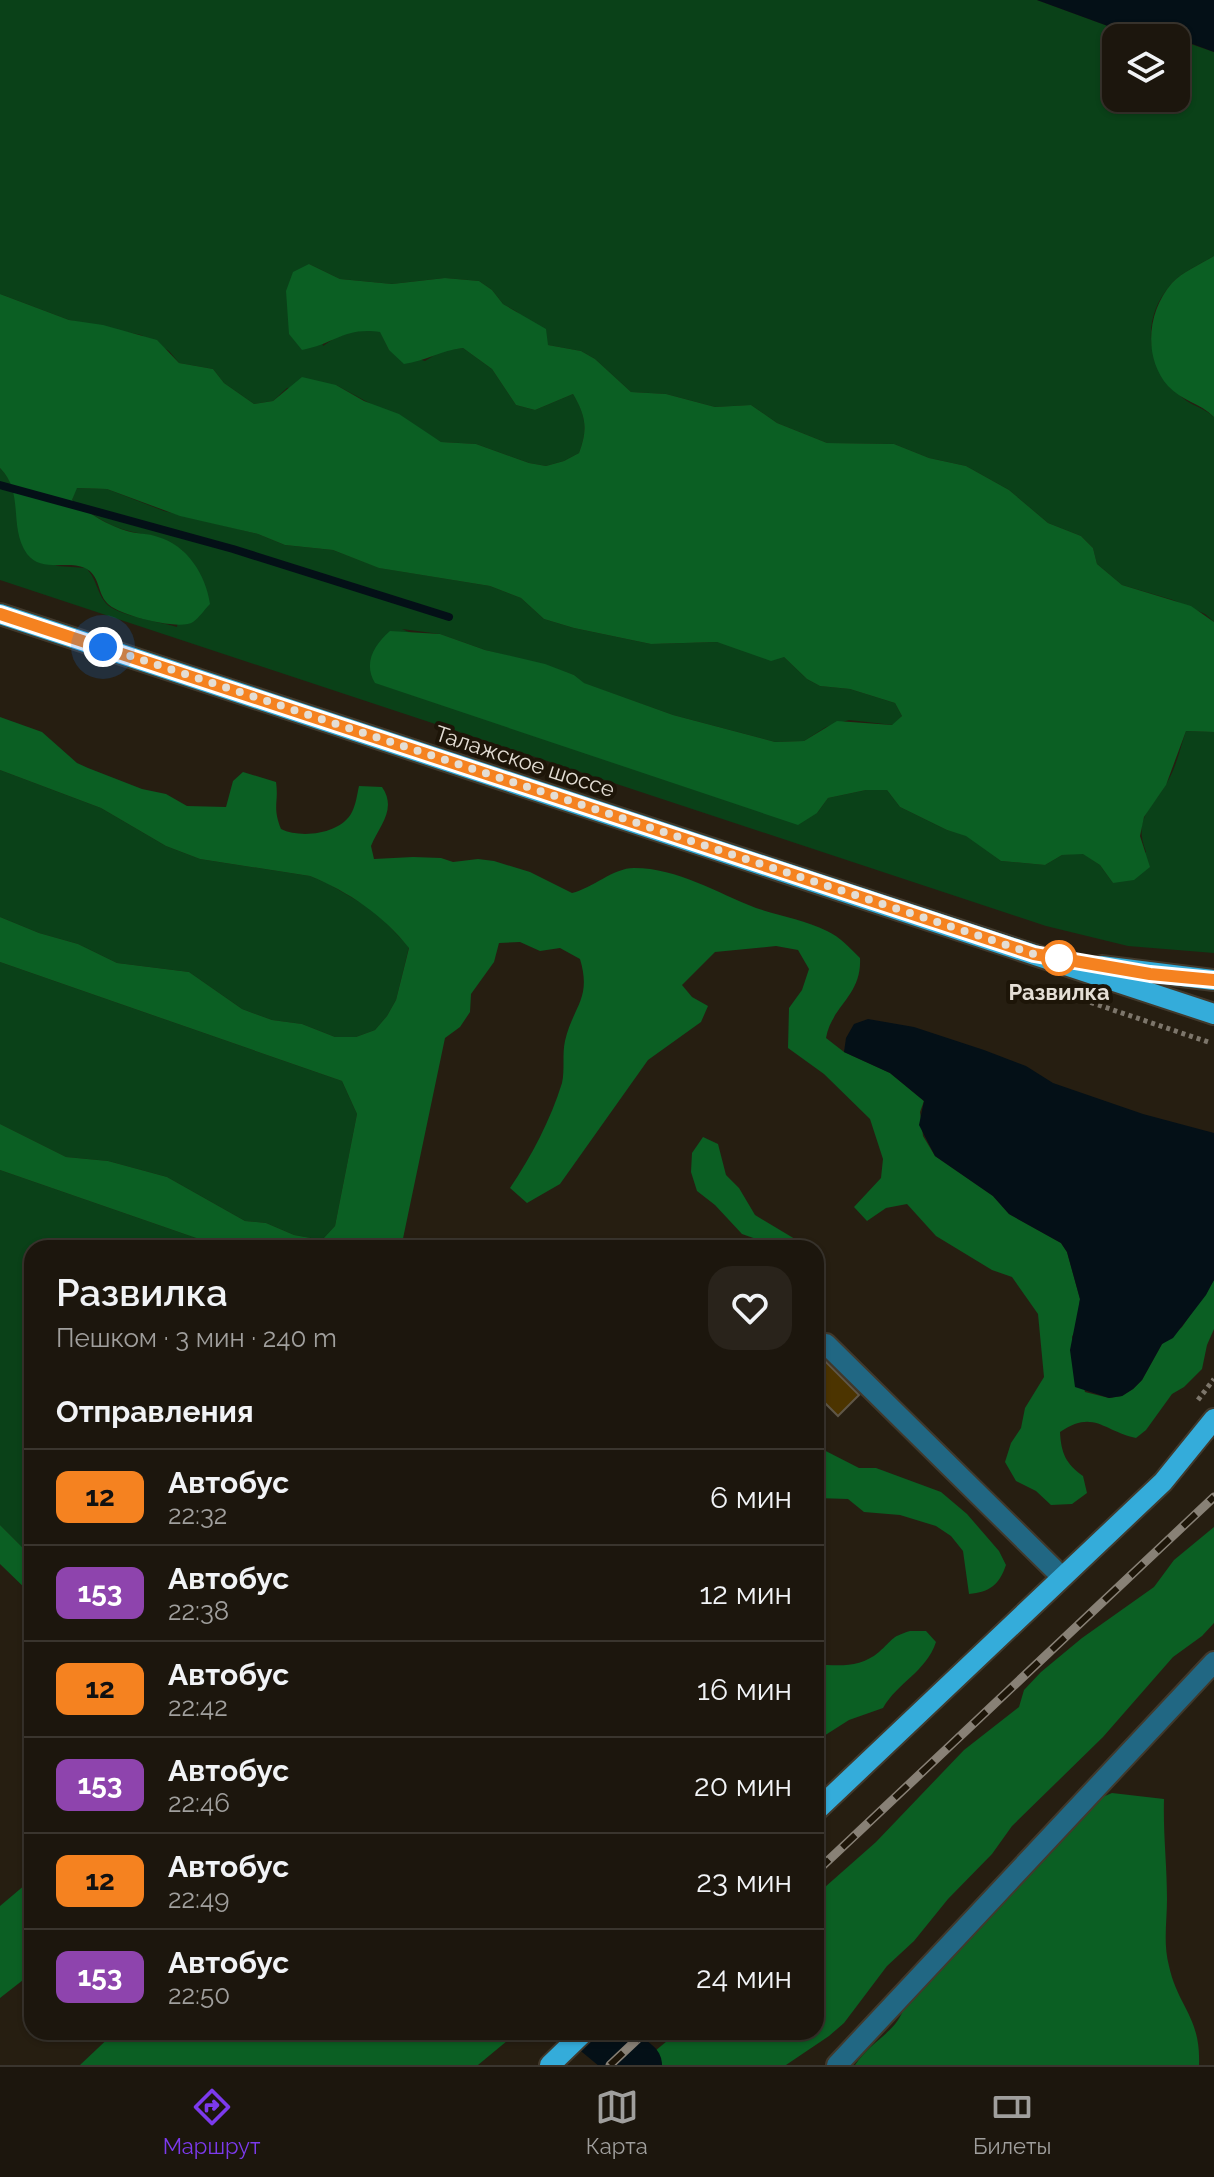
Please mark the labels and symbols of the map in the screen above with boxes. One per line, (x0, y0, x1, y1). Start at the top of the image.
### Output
your location (83, 627, 123, 667)
street label: Талажское шоссе (432, 720, 618, 802)
marker: Развилка (1042, 941, 1076, 975)
place label: Развилка (1008, 979, 1110, 1005)

